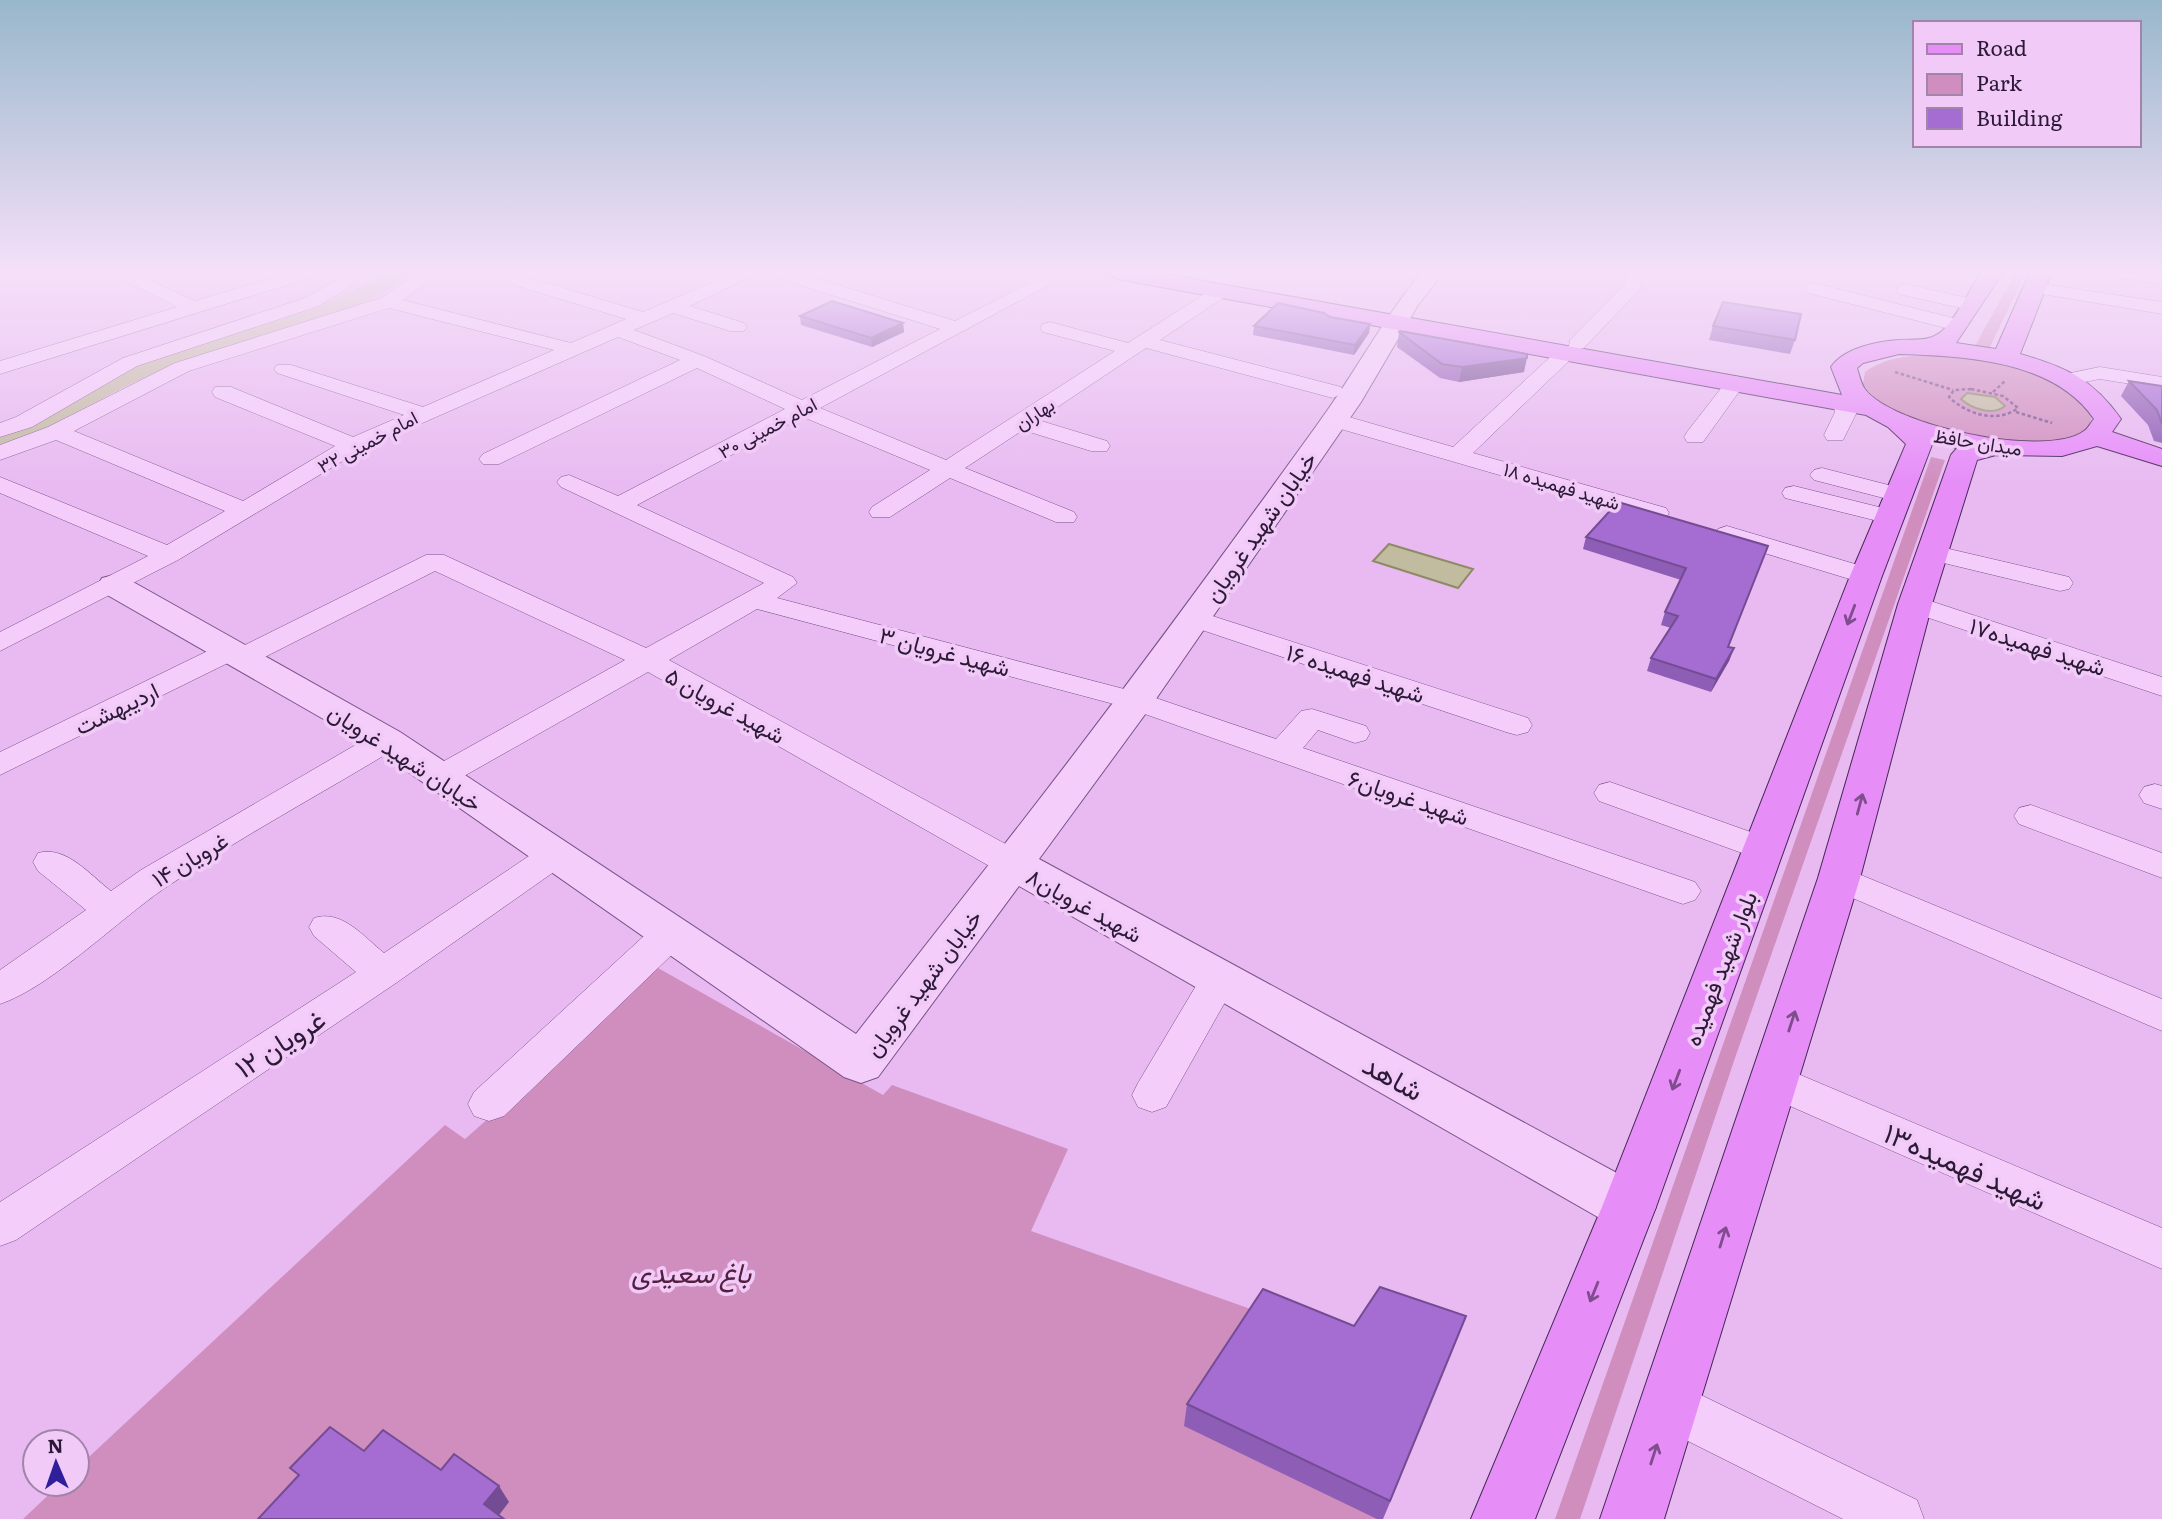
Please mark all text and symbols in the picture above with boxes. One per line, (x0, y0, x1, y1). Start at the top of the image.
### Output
legend (1913, 21, 2141, 147)
text: Road (1976, 31, 2027, 62)
text: Park (1976, 66, 2022, 97)
text: Building (1976, 101, 2063, 132)
street label: امام خمینی ۳۰ (713, 389, 821, 465)
street label: بهاران (1009, 390, 1059, 436)
street label: امام خمینی ۳۲ (312, 403, 422, 479)
street label: میدان حافظ (1932, 420, 2024, 462)
street label: خیابان شهید غرویان (1194, 444, 1324, 608)
street label: شهید فهمیده ۱۸ (1500, 454, 1624, 516)
one-way arrow (1844, 604, 1857, 626)
street label: شهید فهمیده۱۷ (1966, 607, 2110, 683)
street label: شهید غرویان ۳ (876, 616, 1014, 684)
street label: شهید فهمیده ۱۶ (1282, 634, 1430, 710)
street label: شهید غرویان ۵ (660, 657, 792, 751)
street label: اردیبهشت (68, 672, 164, 742)
street label: خیابان شهید غرویان (323, 694, 489, 818)
street label: شهید غرویان۶ (1344, 759, 1474, 833)
one-way arrow (1854, 793, 1867, 815)
street label: غرویان ۱۴ (144, 822, 234, 894)
street label: شهید غرویان۸ (1021, 858, 1149, 950)
street label: بلوار شهید فهمیده (1674, 886, 1764, 1050)
street label: خیابان شهید غرویان (855, 901, 989, 1063)
street label: غرویان ۱۲ (225, 997, 333, 1087)
one-way arrow (1787, 1010, 1799, 1032)
street label: شاهد (1356, 1042, 1432, 1110)
one-way arrow (1669, 1069, 1682, 1091)
street label: شهید فهمیده۱۳ (1878, 1110, 2054, 1220)
one-way arrow (1717, 1227, 1730, 1249)
park label: باغ سعیدی (631, 1250, 752, 1293)
one-way arrow (1587, 1281, 1600, 1303)
north arrow (21, 1428, 91, 1498)
text: N (47, 1431, 64, 1459)
one-way arrow (1648, 1443, 1661, 1465)

